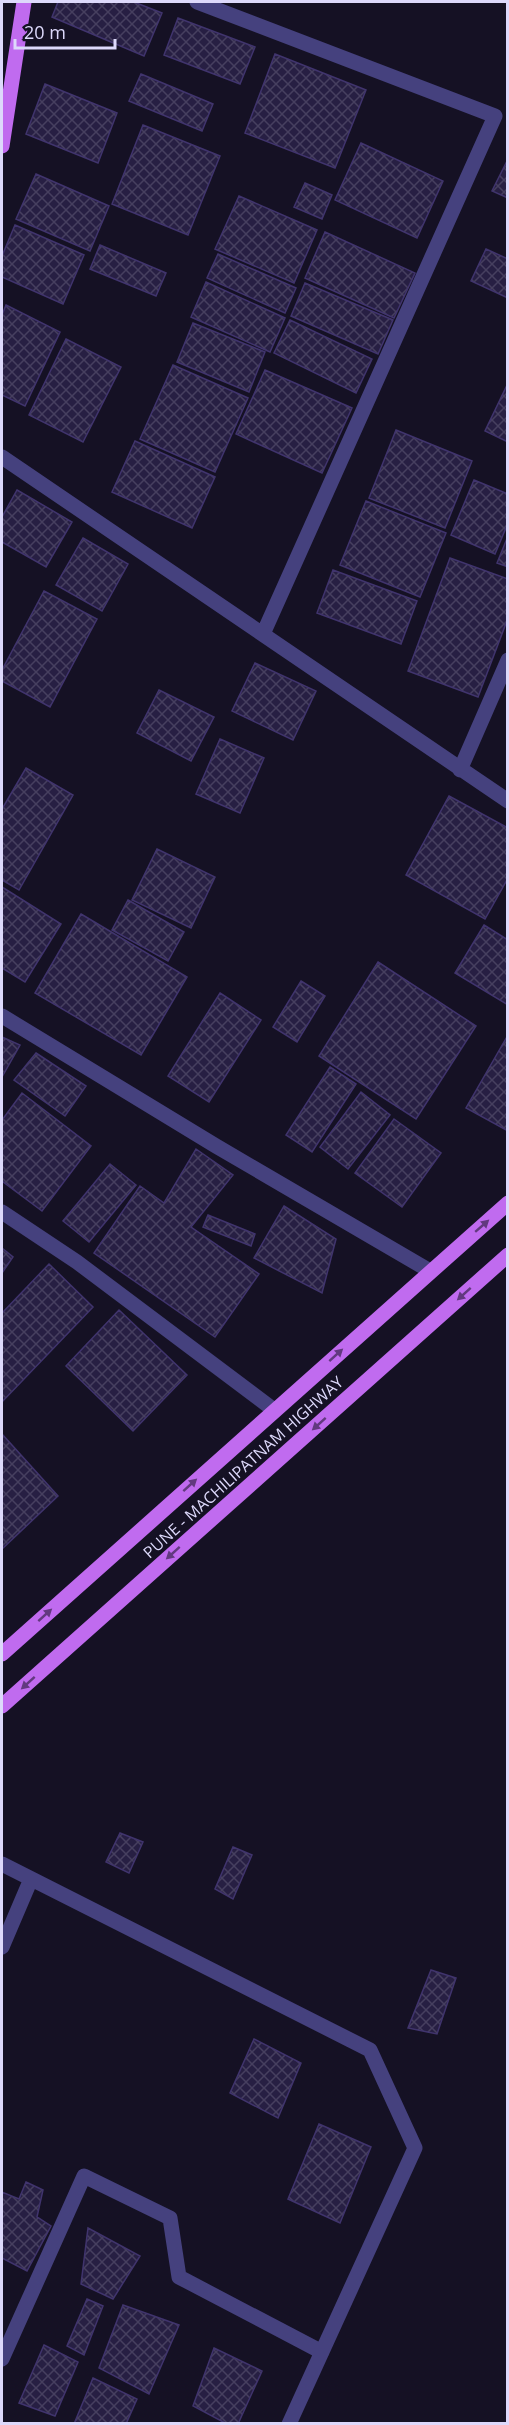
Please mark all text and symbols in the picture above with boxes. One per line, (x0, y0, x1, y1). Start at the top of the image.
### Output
scale bar (15, 12, 116, 50)
text: 20 m (24, 20, 66, 44)
one-way arrow (474, 1219, 490, 1232)
one-way arrow (457, 1287, 472, 1300)
one-way arrow (328, 1349, 343, 1362)
street label: PUNE - MACHILIPATNAM HIGHWAY (138, 1371, 348, 1563)
one-way arrow (311, 1417, 326, 1431)
one-way arrow (183, 1478, 198, 1492)
one-way arrow (166, 1546, 181, 1559)
one-way arrow (37, 1609, 52, 1622)
one-way arrow (20, 1676, 35, 1690)

